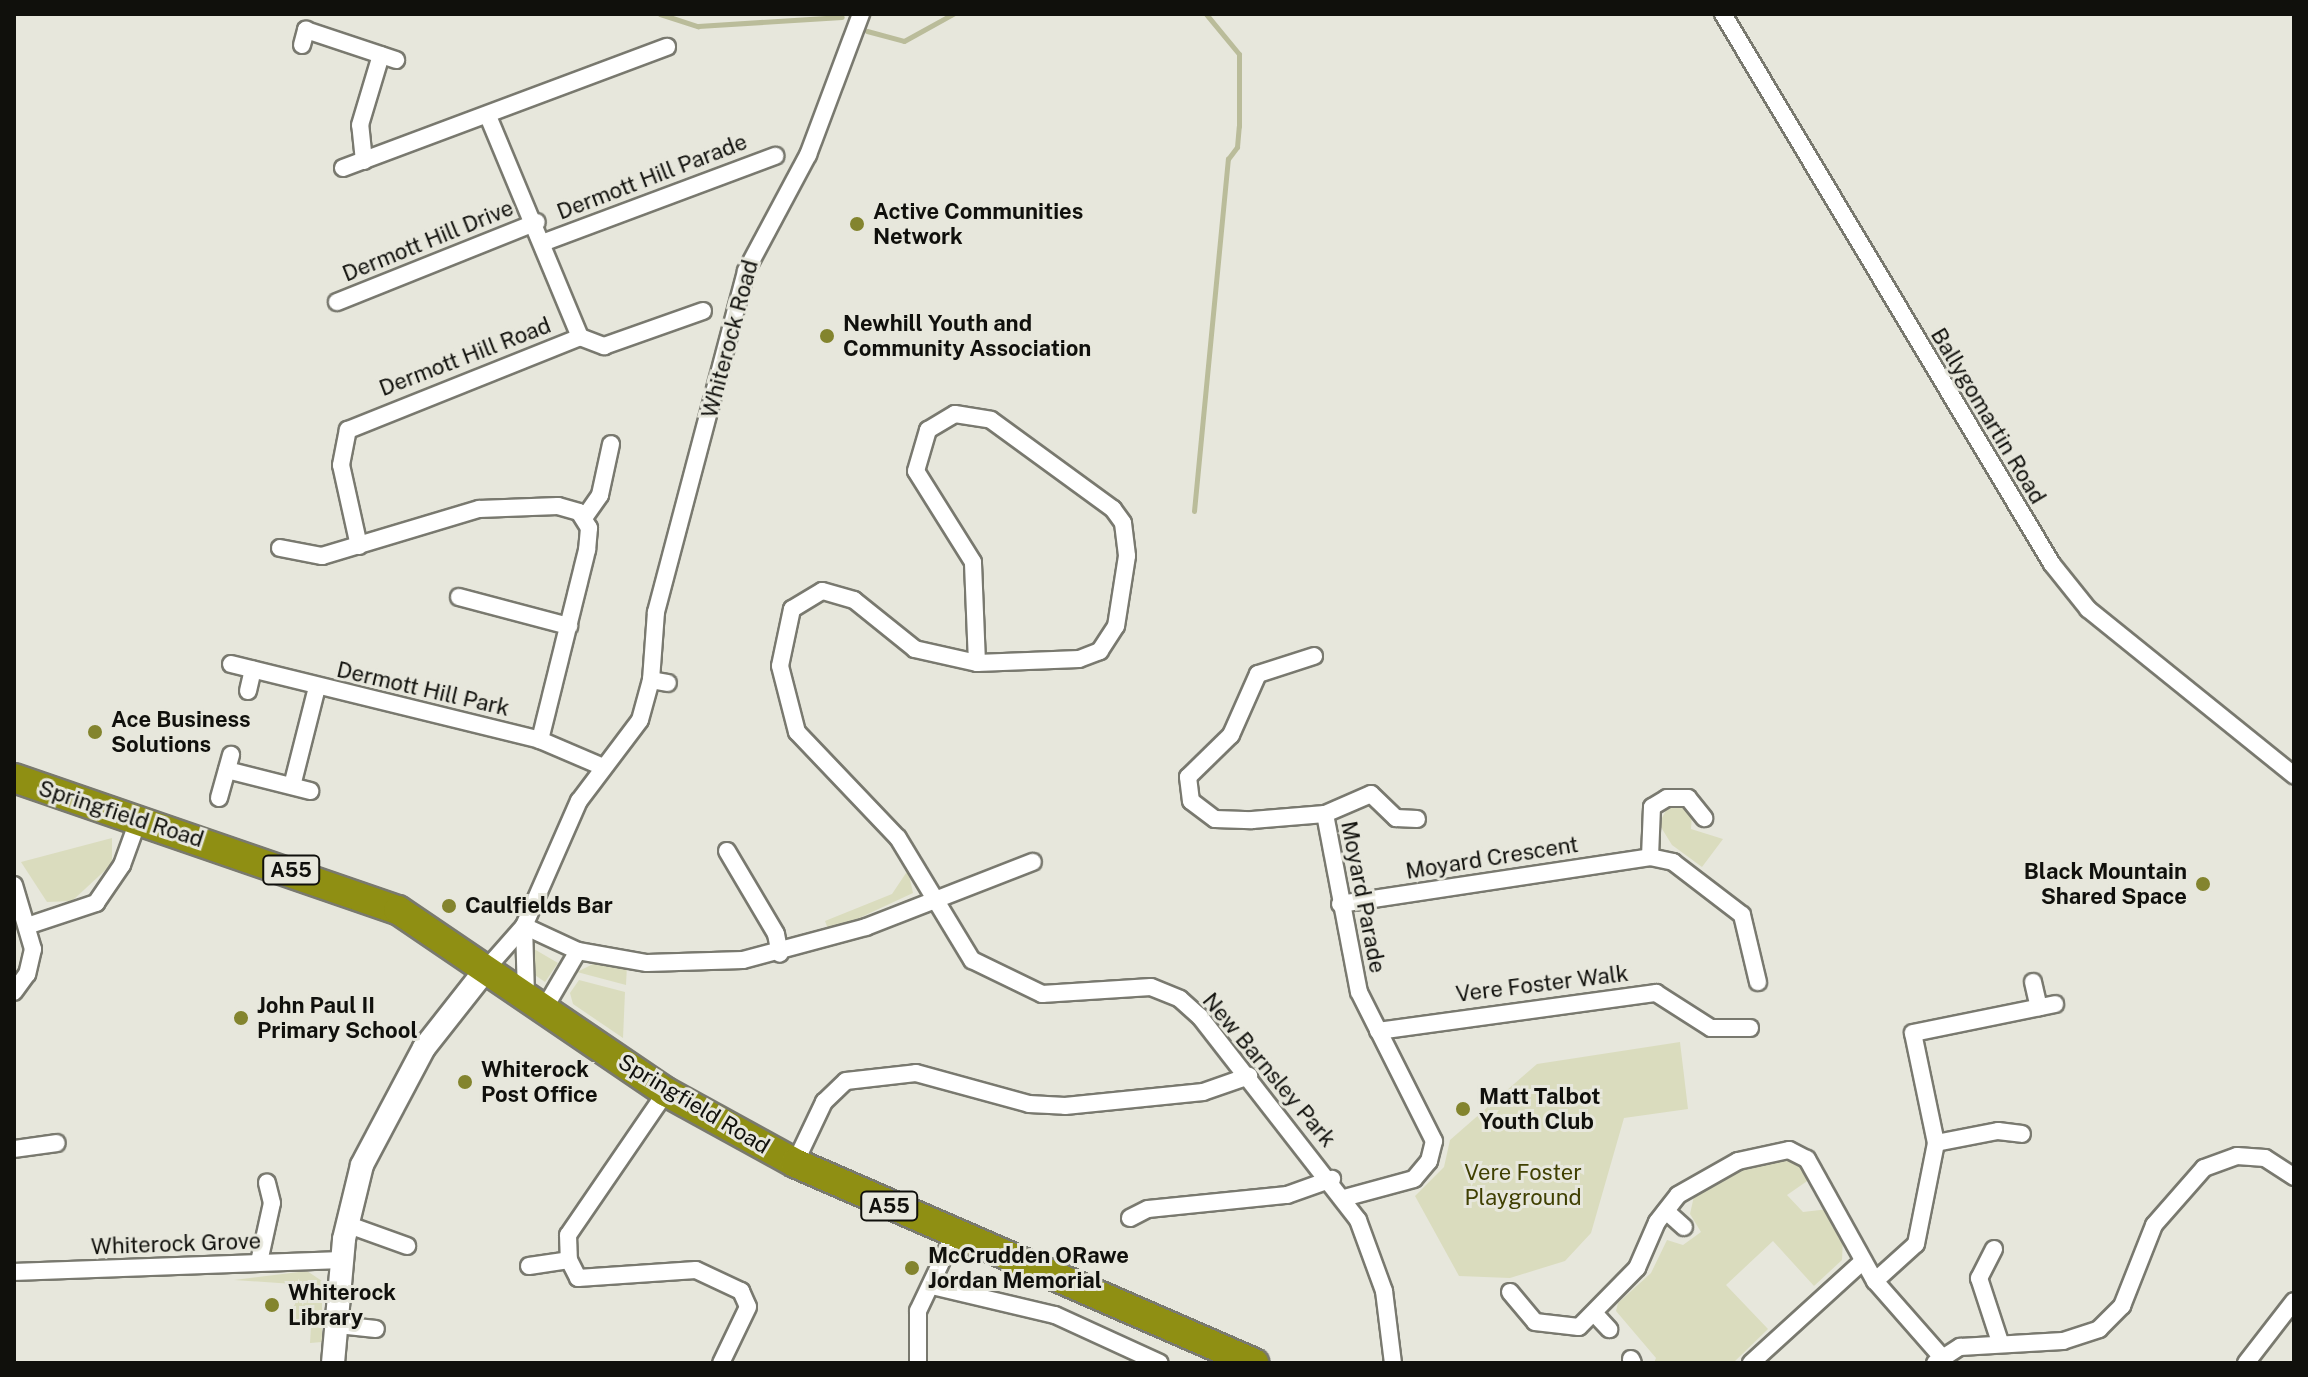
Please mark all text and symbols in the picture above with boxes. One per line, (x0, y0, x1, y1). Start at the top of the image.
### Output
street label: Dermott Hill Parade (553, 129, 751, 225)
street label: Dermott Hill Drive (339, 195, 517, 287)
place label: Active Communities Network (873, 198, 1083, 250)
marker: Active Communities Network (848, 215, 866, 233)
street label: Whiterock Road (696, 257, 764, 421)
place label: Newhill Youth and Community Association (843, 310, 1092, 362)
street label: Dermott Hill Road (376, 312, 554, 402)
street label: Ballygomartin Road (1925, 323, 2051, 509)
marker: Newhill Youth and Community Association (818, 327, 836, 345)
street label: Dermott Hill Park (334, 656, 512, 722)
place label: Ace Business Solutions (111, 706, 251, 758)
marker: Ace Business Solutions (86, 723, 104, 741)
street label: Springfield Road (35, 775, 207, 853)
street label: Moyard Parade (1335, 819, 1391, 975)
street label: Moyard Crescent (1404, 831, 1580, 885)
road number: A55 (261, 854, 321, 886)
place label: Black Mountain Shared Space (2024, 858, 2187, 910)
marker: Black Mountain Shared Space (2194, 875, 2212, 893)
place label: Caulfields Bar (465, 893, 613, 919)
marker: Caulfields Bar (440, 897, 458, 915)
street label: Vere Foster Walk (1454, 960, 1630, 1008)
street label: New Barnsley Park (1197, 988, 1341, 1152)
place label: John Paul II Primary School (257, 992, 418, 1044)
marker: John Paul II Primary School (232, 1009, 250, 1027)
street label: Springfield Road (614, 1048, 774, 1160)
place label: Whiterock Post Office (481, 1056, 598, 1108)
marker: Whiterock Post Office (456, 1073, 474, 1091)
place label: Matt Talbot Youth Club (1479, 1083, 1600, 1134)
marker: Matt Talbot Youth Club (1454, 1100, 1472, 1118)
park label: Vere Foster Playground (1464, 1159, 1582, 1210)
road number: A55 (859, 1190, 919, 1222)
street label: Whiterock Grove (90, 1228, 262, 1260)
place label: McCrudden ORawe Jordan Memorial (928, 1242, 1129, 1294)
marker: McCrudden ORawe Jordan Memorial (903, 1259, 921, 1277)
place label: Whiterock Library (288, 1279, 396, 1330)
marker: Whiterock Library (263, 1296, 281, 1314)

